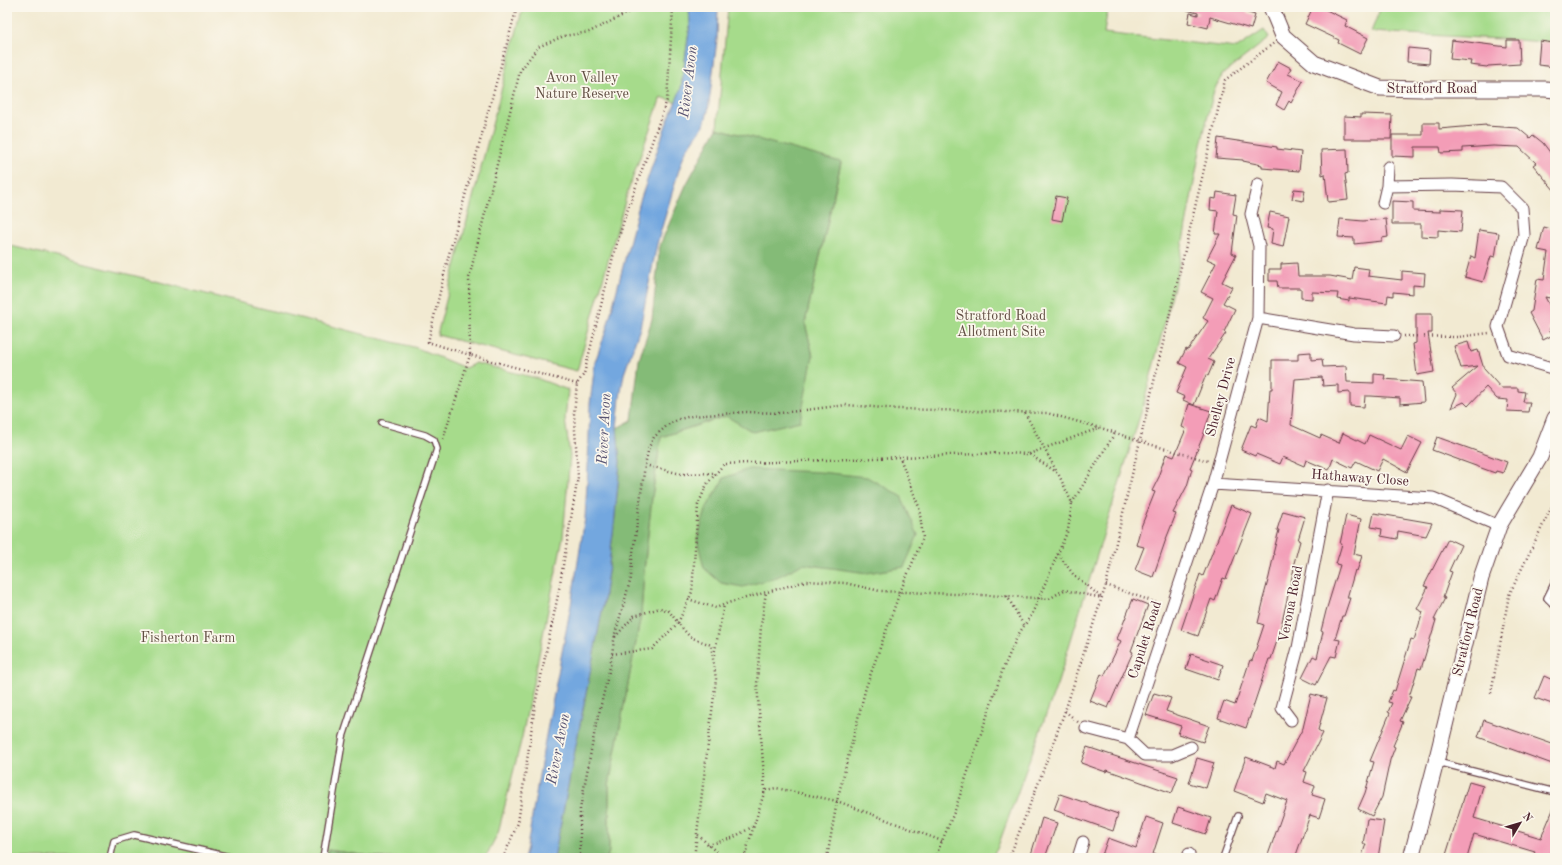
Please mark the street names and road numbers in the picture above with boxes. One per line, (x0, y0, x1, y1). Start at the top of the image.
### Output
street label: Stratford Road (1387, 82, 1477, 96)
street label: Shelley Drive (1204, 356, 1238, 438)
street label: Hathaway Close (1311, 468, 1409, 488)
street label: Verona Road (1277, 564, 1305, 644)
street label: Stratford Road (1450, 586, 1486, 678)
street label: Capulet Road (1126, 599, 1164, 681)

